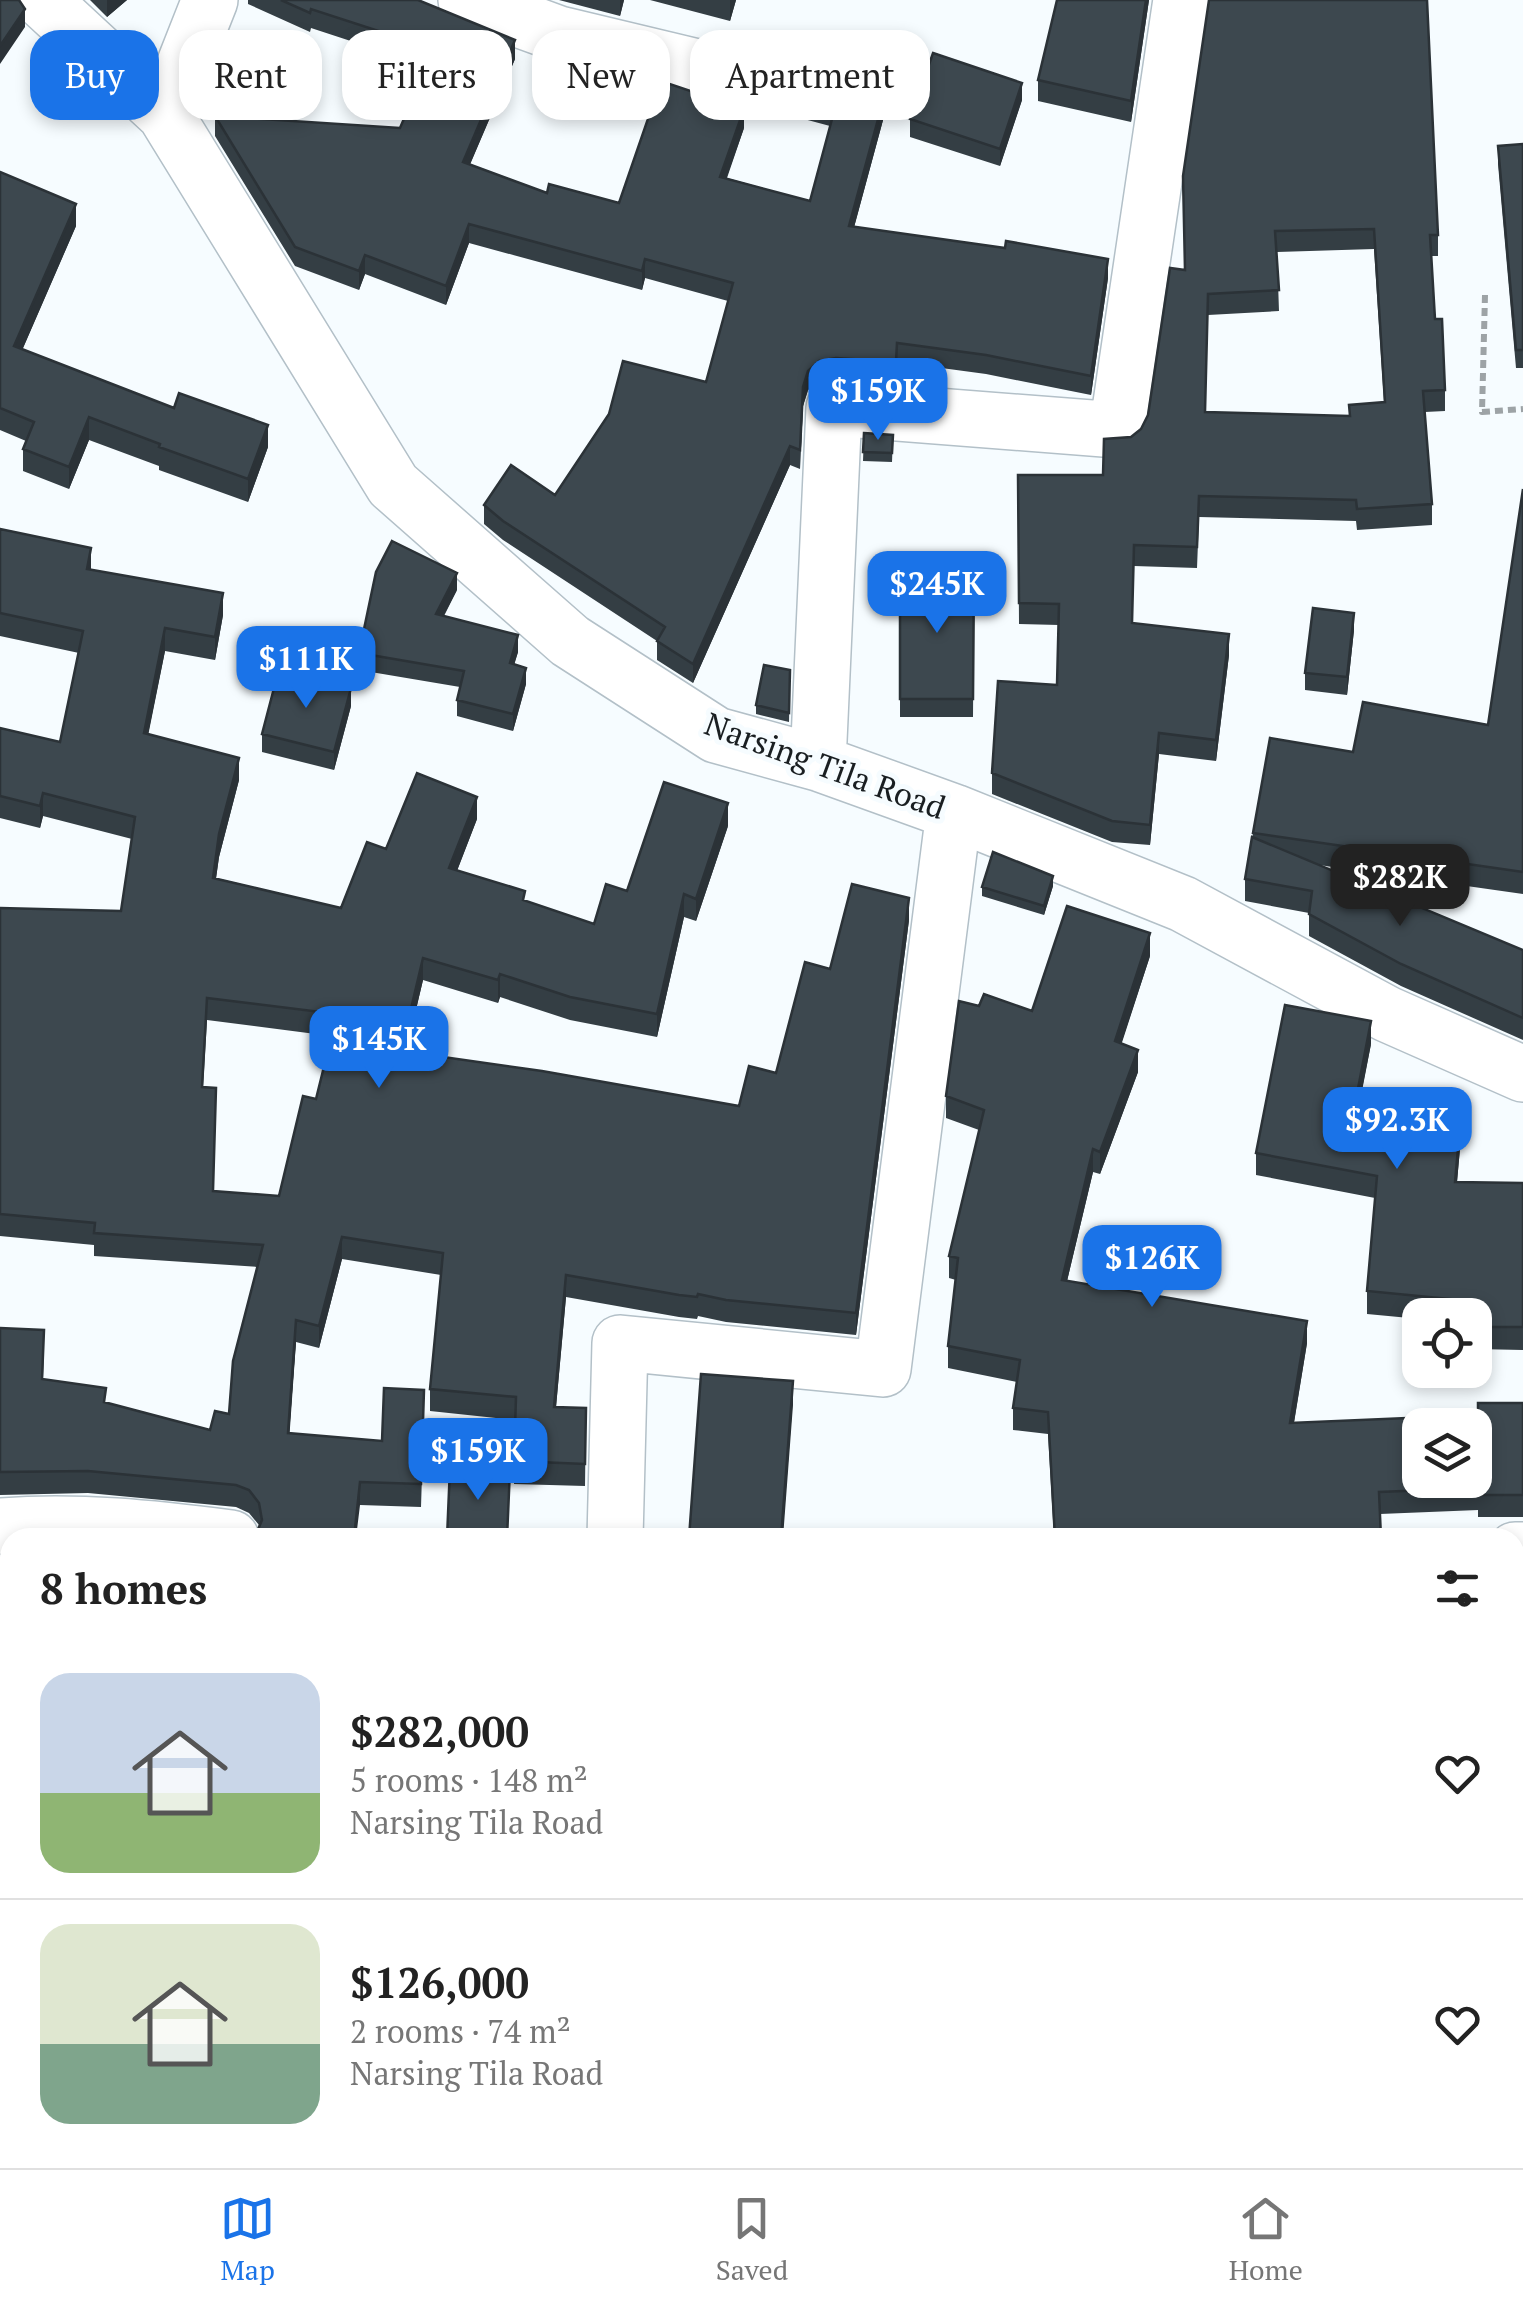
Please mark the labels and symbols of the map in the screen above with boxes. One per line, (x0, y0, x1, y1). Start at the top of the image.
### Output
pin: $159K (808, 358, 948, 443)
pin: $245K (867, 551, 1007, 636)
pin: $111K (236, 626, 376, 711)
street label: Narsing Tila Road (699, 702, 952, 828)
pin: $282K (1330, 844, 1470, 929)
pin: $145K (309, 1006, 449, 1091)
pin: $92.3K (1316, 1087, 1478, 1172)
pin: $126K (1082, 1225, 1222, 1310)
pin: $159K (408, 1418, 548, 1503)

